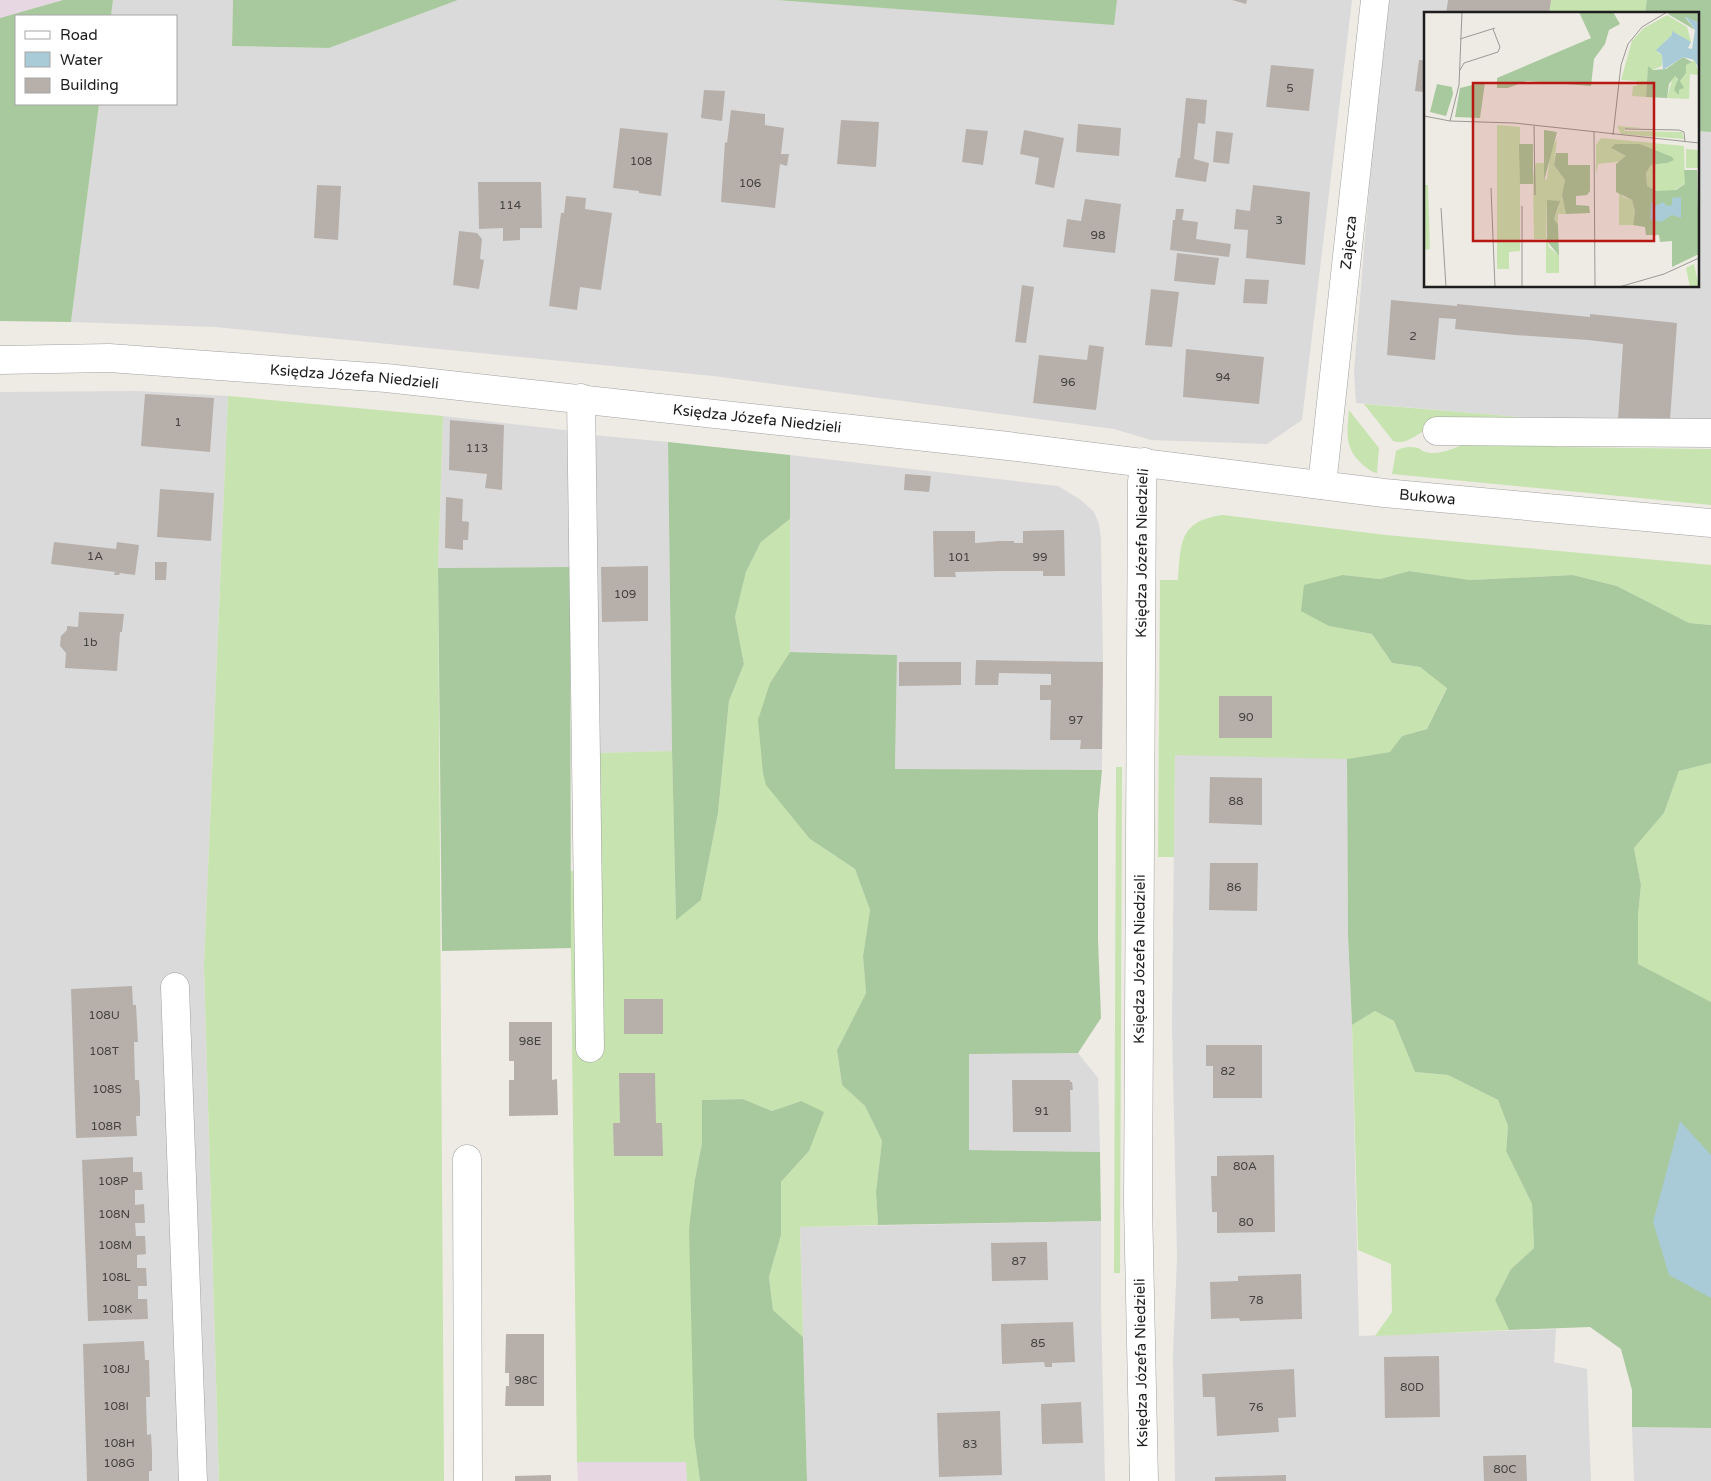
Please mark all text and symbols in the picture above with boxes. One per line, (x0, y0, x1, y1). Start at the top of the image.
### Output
inset map (1424, 12, 1698, 288)
legend (15, 15, 178, 105)
text: Road (60, 26, 98, 44)
text: Water (60, 51, 103, 69)
text: Building (60, 76, 119, 94)
house number: 5 (1286, 81, 1294, 95)
house number: 108 (630, 154, 652, 168)
house number: 106 (739, 176, 761, 190)
house number: 114 (499, 198, 522, 212)
house number: 3 (1275, 213, 1283, 227)
street label: Zajęcza (1337, 215, 1360, 270)
house number: 98 (1090, 228, 1106, 242)
house number: 2 (1409, 329, 1417, 343)
street label: Księdza Józefa Niedzieli (269, 361, 440, 393)
house number: 94 (1215, 370, 1231, 384)
house number: 96 (1060, 375, 1076, 389)
street label: Księdza Józefa Niedzieli (672, 400, 842, 437)
house number: 1 (174, 415, 182, 429)
house number: 113 (466, 441, 488, 455)
street label: Księdza Józefa Niedzieli (1132, 467, 1152, 638)
street label: Bukowa (1398, 485, 1457, 509)
house number: 1A (87, 549, 103, 563)
house number: 101 (948, 550, 970, 564)
house number: 99 (1032, 550, 1048, 564)
house number: 109 (614, 587, 636, 601)
house number: 1b (82, 635, 98, 649)
house number: 90 (1238, 710, 1254, 724)
house number: 97 (1068, 713, 1084, 727)
house number: 88 (1228, 794, 1244, 808)
street label: Księdza Józefa Niedzieli (1130, 874, 1149, 1044)
house number: 86 (1226, 880, 1242, 894)
house number: 108U (88, 1008, 120, 1022)
house number: 98E (519, 1034, 542, 1048)
house number: 108T (89, 1044, 120, 1058)
house number: 82 (1220, 1064, 1236, 1078)
house number: 108S (92, 1082, 122, 1096)
house number: 91 (1034, 1104, 1050, 1118)
house number: 108R (90, 1119, 122, 1133)
house number: 80A (1233, 1159, 1257, 1173)
house number: 108P (98, 1174, 128, 1188)
house number: 108N (98, 1207, 130, 1221)
house number: 80 (1238, 1215, 1254, 1229)
house number: 108M (98, 1238, 132, 1252)
house number: 87 (1011, 1254, 1027, 1268)
house number: 108L (101, 1270, 131, 1284)
street label: Księdza Józefa Niedzieli (1131, 1278, 1151, 1448)
house number: 78 (1248, 1293, 1264, 1307)
house number: 108K (102, 1302, 132, 1316)
house number: 85 (1030, 1336, 1046, 1350)
house number: 108J (102, 1362, 130, 1376)
house number: 98C (514, 1373, 538, 1387)
house number: 80D (1400, 1380, 1424, 1394)
house number: 108I (103, 1399, 129, 1413)
house number: 76 (1248, 1400, 1264, 1414)
house number: 108H (103, 1436, 135, 1450)
house number: 83 (962, 1437, 978, 1451)
house number: 108G (103, 1456, 135, 1470)
house number: 80C (1493, 1462, 1517, 1476)

